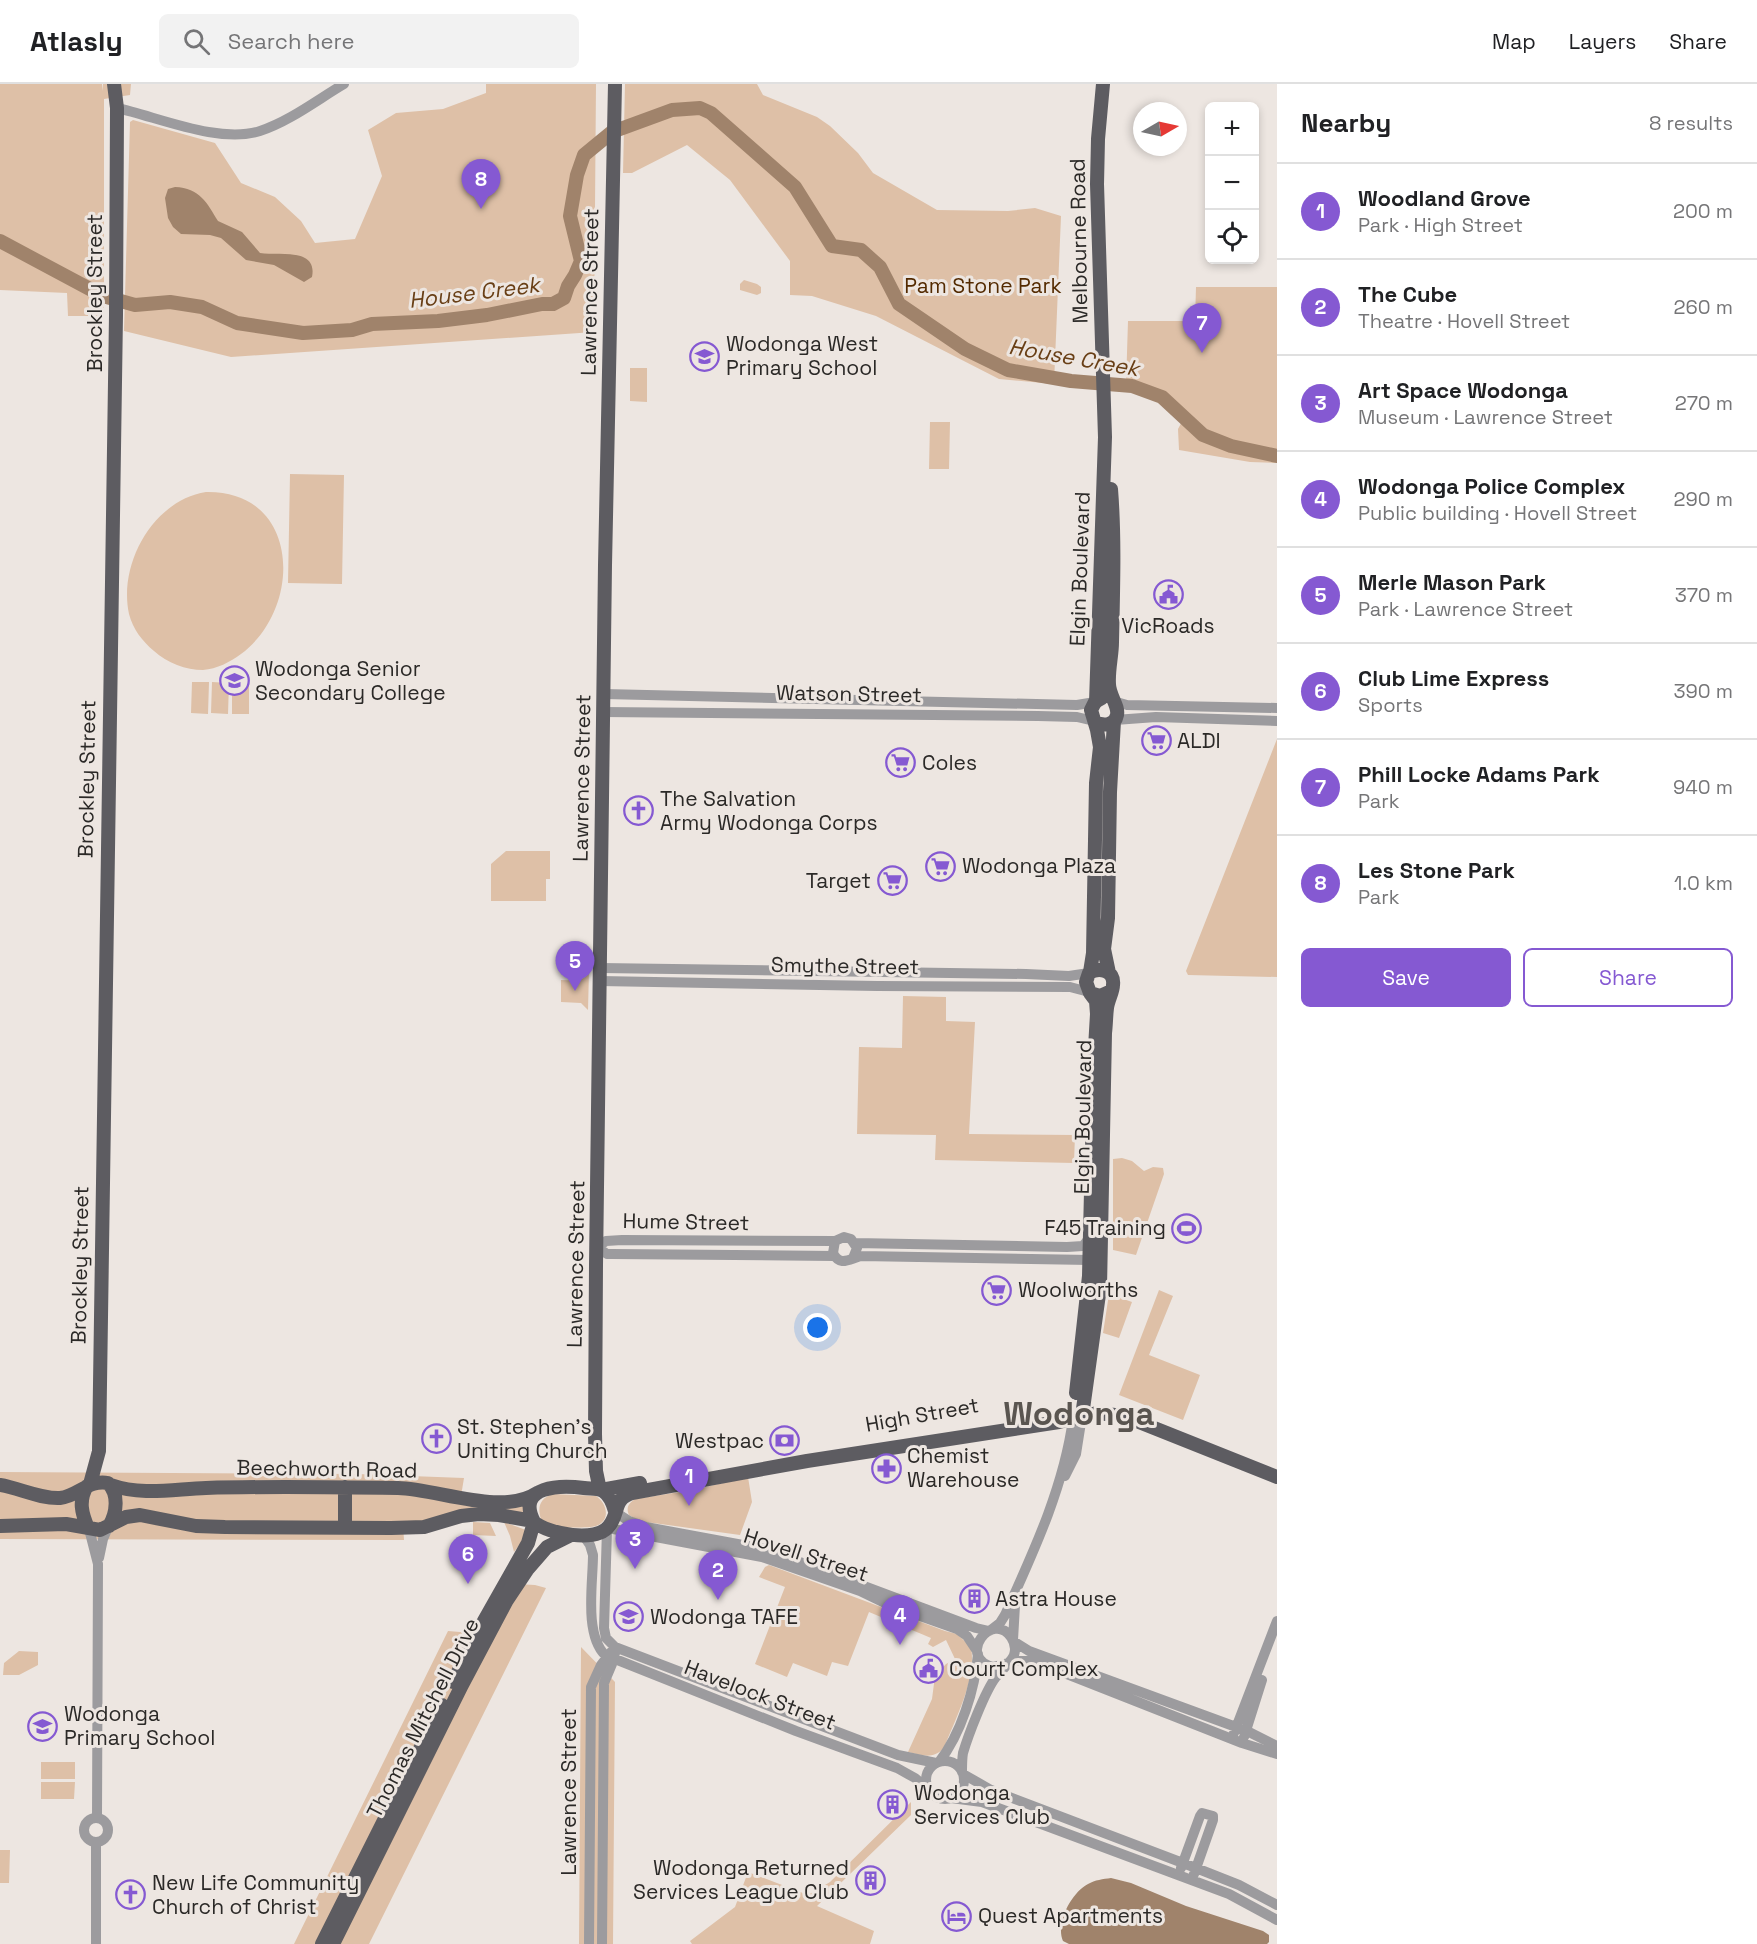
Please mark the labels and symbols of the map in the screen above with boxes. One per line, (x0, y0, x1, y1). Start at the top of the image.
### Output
north arrow (1133, 102, 1187, 156)
street label: Melbourne Road (1064, 158, 1093, 324)
pin: 8 (462, 160, 500, 209)
street label: Lawrence Street (575, 208, 604, 376)
street label: Brockley Street (81, 214, 108, 372)
water label: House Creek (407, 270, 543, 314)
park label: Pam Stone Park (904, 272, 1062, 299)
pin: 7 (1182, 304, 1222, 353)
place label: Wodonga West Primary School (726, 330, 878, 381)
water label: House Creek (1007, 332, 1143, 383)
school or university icon: Wodonga West Primary School (689, 340, 721, 372)
street label: Elgin Boulevard (1063, 491, 1096, 647)
public building icon: VicRoads (1152, 579, 1184, 611)
place label: VicRoads (1121, 612, 1215, 639)
place label: Wodonga Senior Secondary College (255, 655, 446, 706)
school or university icon: Wodonga Senior Secondary College (218, 665, 250, 697)
street label: Watson Street (776, 679, 922, 708)
street label: Lawrence Street (567, 694, 596, 862)
street label: Brockley Street (72, 700, 101, 858)
supermarket icon: ALDI (1140, 725, 1172, 757)
place label: ALDI (1177, 727, 1221, 754)
supermarket icon: Coles (885, 747, 917, 779)
place label: Coles (922, 749, 977, 776)
place label: The Salvation Army Wodonga Corps (660, 785, 878, 836)
church icon: The Salvation Army Wodonga Corps (623, 795, 655, 827)
supermarket icon: Wodonga Plaza (925, 850, 957, 882)
place label: Wodonga Plaza (962, 852, 1116, 879)
supermarket icon: Target (876, 865, 908, 897)
place label: Target (806, 867, 871, 894)
pin: 5 (556, 942, 594, 991)
street label: Smythe Street (771, 951, 919, 980)
street label: Elgin Boulevard (1068, 1039, 1097, 1195)
street label: Lawrence Street (561, 1180, 590, 1348)
street label: Brockley Street (65, 1186, 94, 1344)
street label: Hume Street (622, 1207, 750, 1236)
sports icon: F45 Training (1171, 1212, 1203, 1244)
place label: F45 Training (1044, 1214, 1166, 1241)
supermarket icon: Woolworths (981, 1274, 1013, 1306)
place label: Woolworths (1018, 1276, 1138, 1303)
your location (803, 1313, 832, 1342)
street label: High Street (863, 1391, 981, 1438)
district label: Wodonga (1003, 1393, 1155, 1435)
place label: St. Stephen's Uniting Church (457, 1413, 608, 1464)
church icon: St. Stephen's Uniting Church (420, 1423, 452, 1455)
bank icon: Westpac (769, 1425, 801, 1457)
place label: Westpac (675, 1427, 764, 1454)
place label: Chemist Warehouse (907, 1442, 1019, 1493)
pharmacy icon: Chemist Warehouse (870, 1452, 902, 1484)
street label: Beechworth Road (236, 1453, 418, 1484)
pin: 1 (670, 1456, 708, 1506)
pin: 3 (616, 1520, 654, 1569)
street label: Hovell Street (740, 1522, 872, 1587)
pin: 6 (448, 1534, 488, 1584)
pin: 2 (698, 1550, 738, 1600)
building icon: Astra House (958, 1583, 990, 1615)
place label: Astra House (995, 1585, 1117, 1612)
pin: 4 (880, 1596, 920, 1645)
school or university icon: Wodonga TAFE (613, 1601, 645, 1633)
place label: Wodonga TAFE (650, 1603, 798, 1630)
street label: Thomas Mitchell Drive (360, 1613, 485, 1822)
street label: Havelock Street (681, 1653, 840, 1736)
public building icon: Court Complex (912, 1653, 944, 1685)
place label: Court Complex (949, 1655, 1099, 1682)
place label: Wodonga Primary School (64, 1700, 215, 1751)
street label: Lawrence Street (555, 1708, 582, 1876)
school or university icon: Wodonga Primary School (27, 1710, 59, 1742)
place label: Wodonga Services Club (914, 1779, 1050, 1830)
building icon: Wodonga Services Club (877, 1789, 909, 1821)
place label: Wodonga Returned Services League Club (633, 1854, 849, 1905)
building icon: Wodonga Returned Services League Club (854, 1864, 886, 1896)
place label: New Life Community Church of Christ (152, 1869, 359, 1920)
church icon: New Life Community Church of Christ (115, 1879, 147, 1911)
hotel icon: Quest Apartments (941, 1900, 973, 1932)
place label: Quest Apartments (978, 1902, 1163, 1929)

